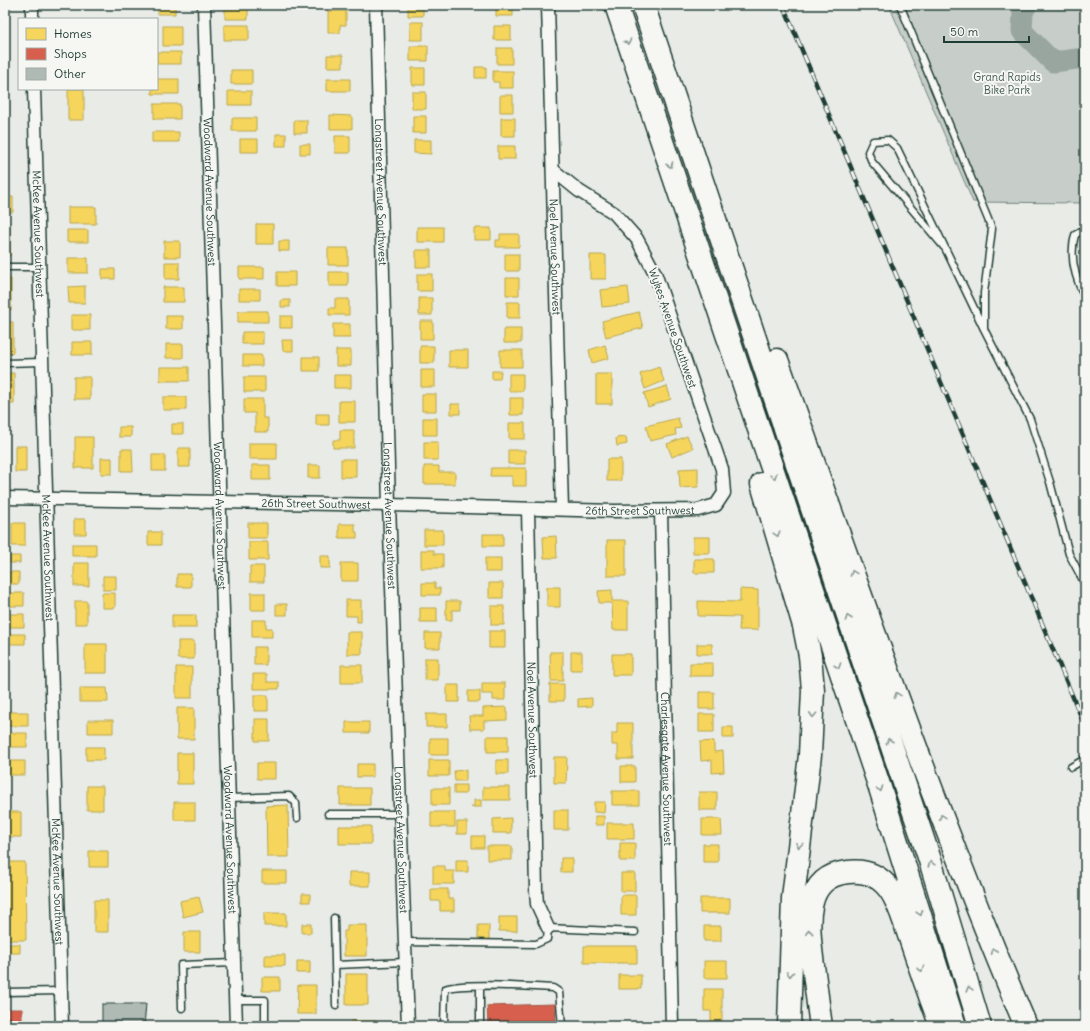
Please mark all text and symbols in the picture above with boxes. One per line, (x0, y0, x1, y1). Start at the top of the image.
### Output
legend (18, 18, 158, 90)
scale bar (944, 18, 1029, 44)
text: 50 m (950, 24, 979, 39)
text: Homes (54, 26, 92, 41)
one-way arrow (624, 38, 632, 45)
text: Shops (54, 46, 87, 61)
text: Other (54, 66, 86, 81)
park label: Grand Rapids Bike Park (973, 70, 1041, 97)
street label: Woodward Avenue Southwest (201, 117, 219, 267)
street label: Longstreet Avenue Southwest (372, 118, 390, 266)
one-way arrow (665, 162, 673, 169)
street label: McKee Avenue Southwest (29, 170, 47, 298)
street label: Noel Avenue Southwest (546, 199, 564, 316)
street label: Wykes Avenue Southwest (646, 266, 700, 390)
street label: Woodward Avenue Southwest (211, 441, 229, 590)
street label: Longstreet Avenue Southwest (380, 442, 399, 590)
one-way arrow (770, 473, 778, 480)
street label: McKee Avenue Southwest (39, 494, 57, 622)
street label: 26th Street Southwest (261, 496, 371, 512)
street label: 26th Street Southwest (585, 503, 695, 518)
one-way arrow (772, 530, 781, 537)
one-way arrow (849, 569, 858, 576)
one-way arrow (844, 615, 853, 622)
street label: Noel Avenue Southwest (524, 662, 541, 779)
one-way arrow (833, 662, 842, 669)
street label: Charlesgate Avenue Southwest (658, 692, 675, 846)
one-way arrow (893, 692, 901, 699)
one-way arrow (808, 712, 817, 718)
one-way arrow (886, 738, 894, 745)
street label: Woodward Avenue Southwest (221, 765, 239, 914)
street label: Longstreet Avenue Southwest (392, 766, 411, 914)
one-way arrow (875, 785, 884, 792)
one-way arrow (938, 814, 946, 821)
street label: McKee Avenue Southwest (49, 818, 67, 946)
one-way arrow (795, 842, 804, 848)
one-way arrow (927, 861, 936, 868)
one-way arrow (915, 909, 924, 916)
one-way arrow (805, 929, 814, 935)
one-way arrow (991, 948, 999, 956)
one-way arrow (916, 966, 924, 973)
one-way arrow (786, 971, 794, 977)
one-way arrow (965, 985, 974, 992)

